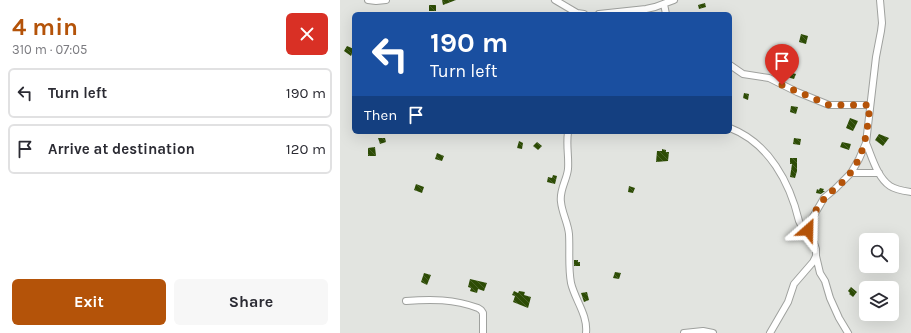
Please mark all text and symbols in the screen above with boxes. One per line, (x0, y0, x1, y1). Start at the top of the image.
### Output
text: 4 min (12, 13, 78, 41)
button: close (286, 13, 328, 55)
text: 190 m (430, 26, 508, 59)
icon: left (364, 28, 416, 80)
text: 310 m · 07:05 (12, 42, 87, 57)
pin (765, 44, 799, 85)
icon: arrive (771, 50, 793, 72)
text: Turn left (430, 60, 498, 82)
icon: left (14, 82, 36, 104)
text: Turn left (48, 84, 107, 102)
text: 190 m (286, 84, 326, 102)
icon: arrive (405, 104, 427, 126)
text: Then (364, 106, 397, 124)
icon: arrive (14, 138, 36, 160)
text: Arrive at destination (48, 140, 195, 158)
text: 120 m (286, 140, 326, 158)
position arrow (787, 209, 829, 251)
map controls (859, 233, 899, 321)
button: search (859, 233, 899, 273)
button: Exit (12, 279, 166, 325)
button: Share (174, 279, 328, 325)
button: layers (859, 281, 899, 321)

